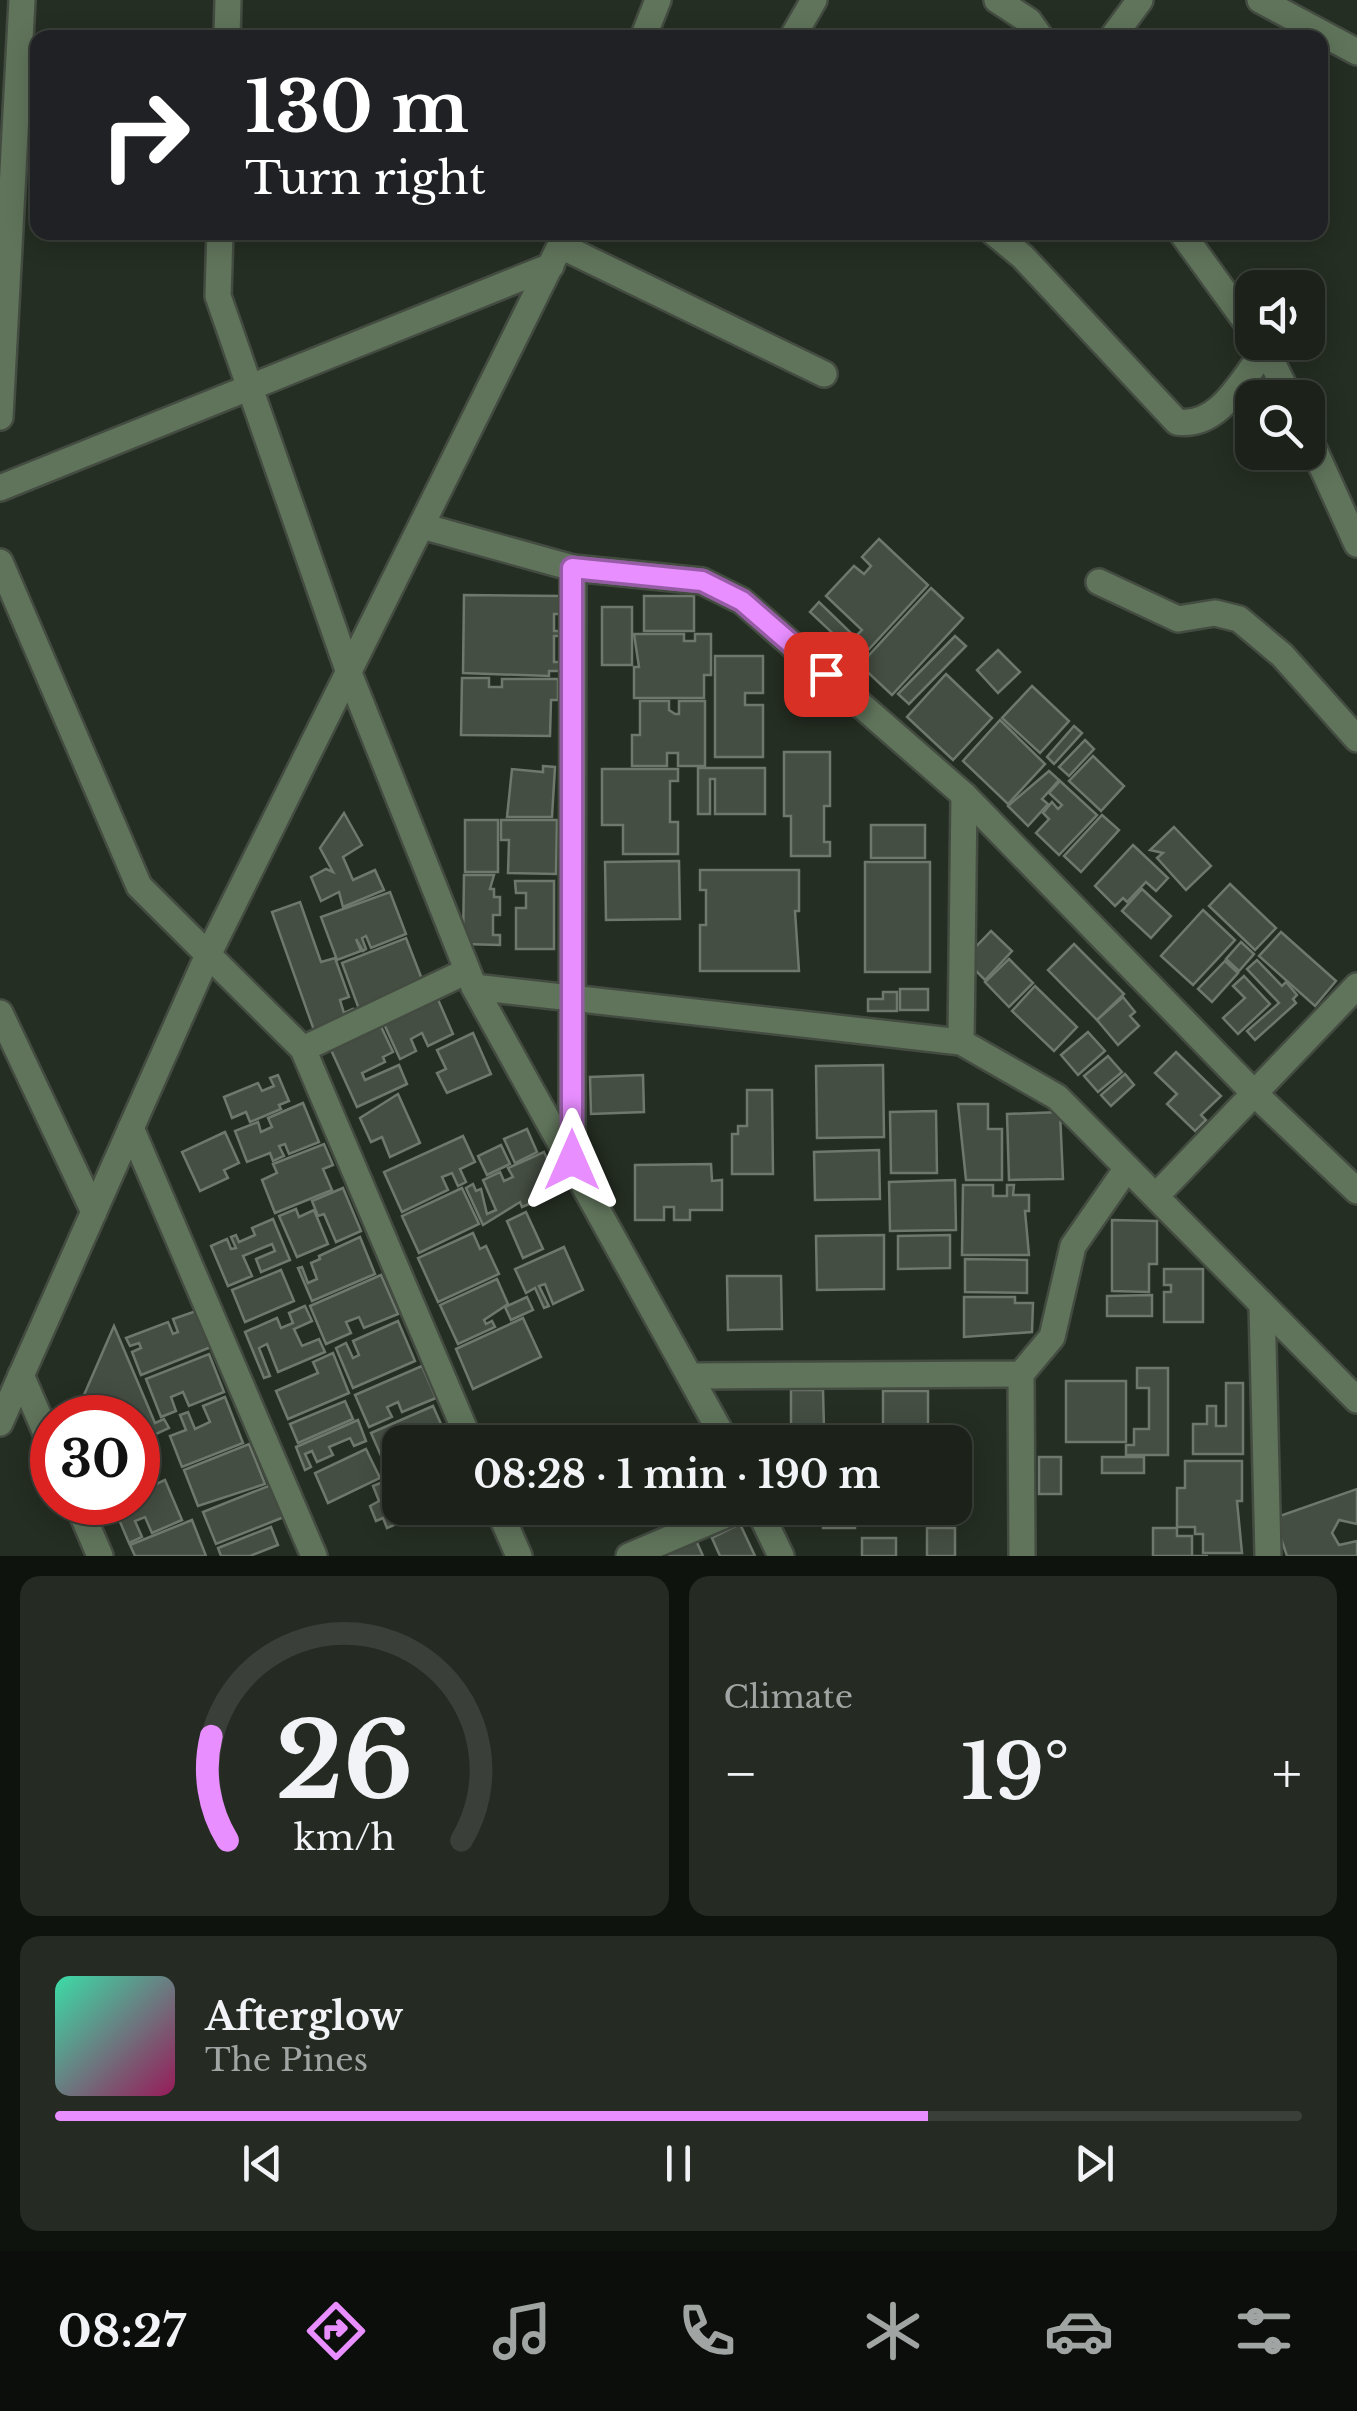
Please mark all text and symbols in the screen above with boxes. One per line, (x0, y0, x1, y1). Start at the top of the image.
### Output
text: 130 m (245, 64, 469, 151)
icon: right (80, 70, 210, 200)
text: Turn right (245, 150, 486, 206)
map controls (1235, 270, 1325, 470)
button: sound (1235, 270, 1325, 360)
button: search (1235, 380, 1325, 470)
pin (784, 632, 869, 717)
icon: arrive (799, 647, 854, 702)
position arrow (520, 1108, 624, 1212)
speed limit sign: 30 (30, 1395, 160, 1525)
text: 08:28 · 1 min · 190 m (473, 1451, 881, 1498)
text: Climate (724, 1677, 853, 1717)
text: 26 (275, 1697, 413, 1826)
text: 19° (961, 1726, 1069, 1819)
text: − (724, 1740, 758, 1808)
text: + (1272, 1740, 1302, 1808)
text: km/h (294, 1815, 395, 1860)
text: Afterglow (205, 1993, 403, 2040)
text: The Pines (205, 2040, 368, 2080)
icon: previous (235, 2136, 290, 2191)
icon: pause (651, 2136, 706, 2191)
icon: next (1067, 2136, 1122, 2191)
icon: directions (301, 2296, 371, 2366)
icon: music (487, 2296, 557, 2366)
icon: phone (672, 2296, 742, 2366)
icon: climate (858, 2296, 928, 2366)
icon: car (1044, 2296, 1114, 2366)
icon: filters (1229, 2296, 1299, 2366)
text: 08:27 (58, 2303, 186, 2359)

